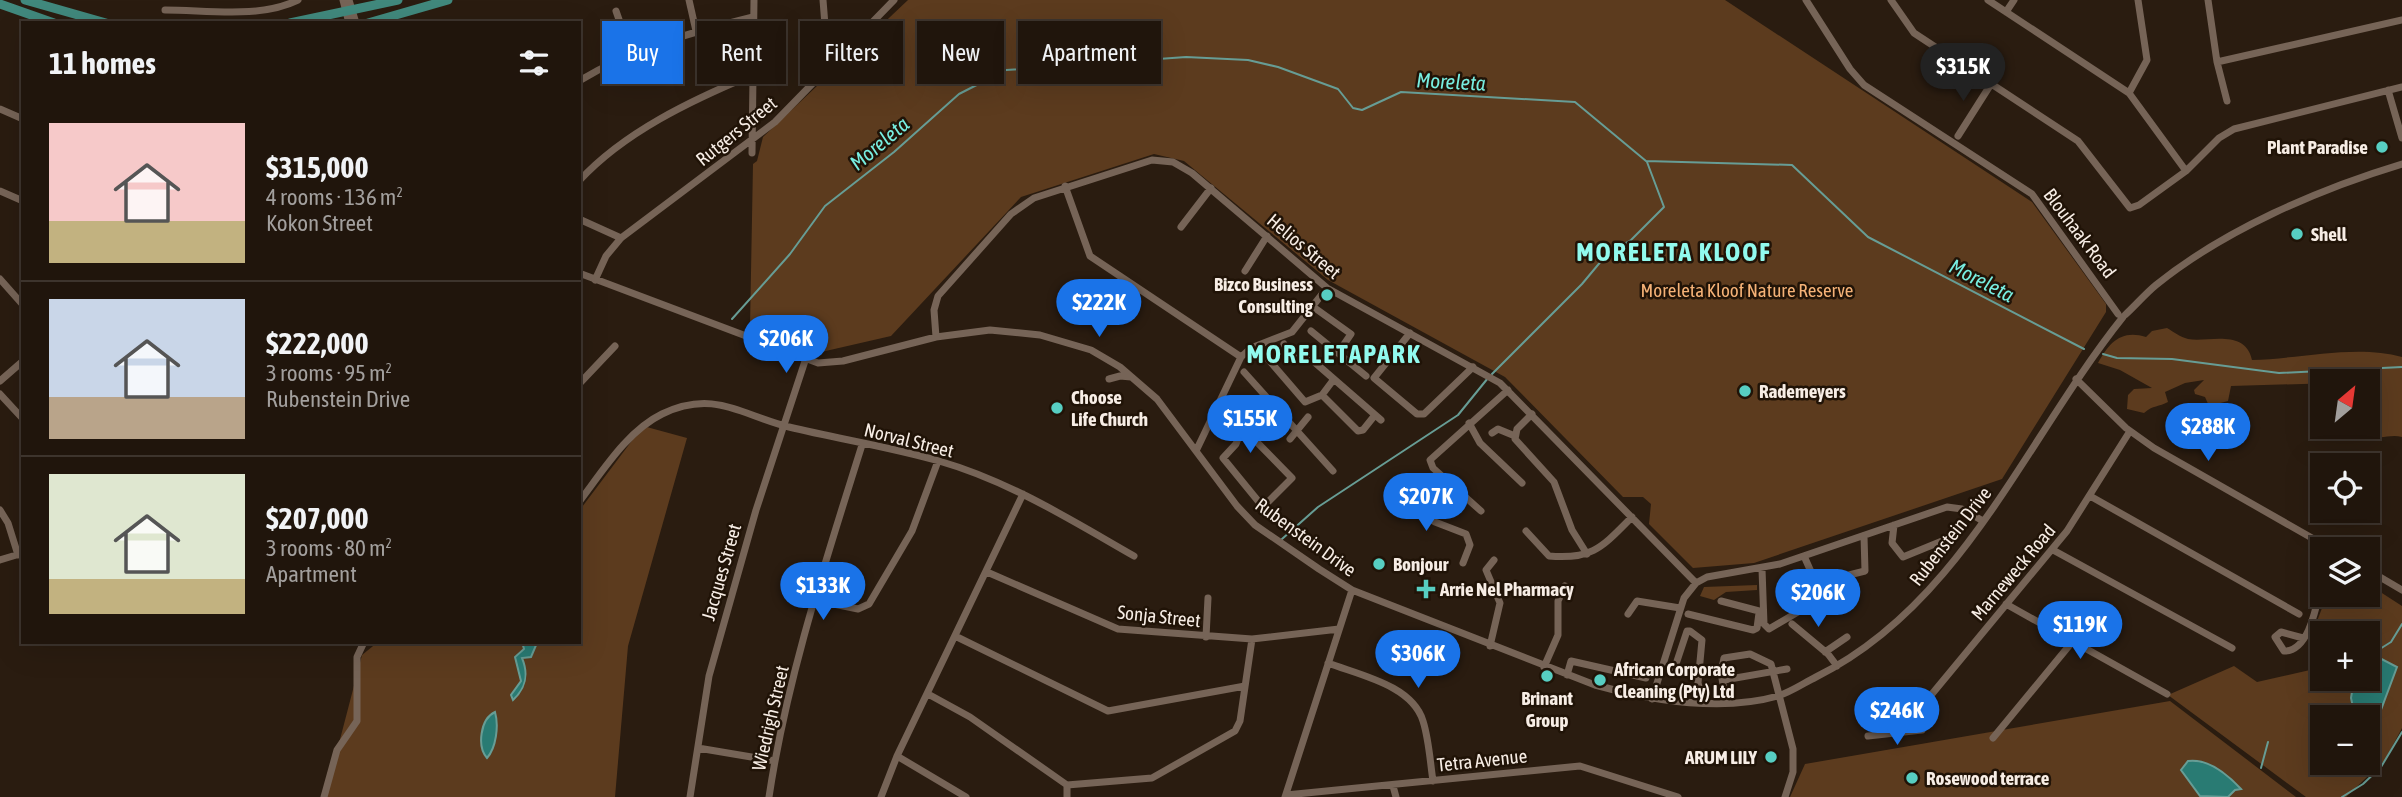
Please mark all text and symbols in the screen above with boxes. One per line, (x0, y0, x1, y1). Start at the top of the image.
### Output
chip: Buy (602, 21, 683, 84)
chip: Rent (697, 21, 786, 84)
chip: Filters (800, 21, 903, 84)
chip: New (917, 21, 1004, 84)
chip: Apartment (1018, 21, 1161, 84)
pin: $315K (1914, 43, 2012, 103)
icon: filters (515, 44, 553, 82)
text: 11 homes (49, 46, 156, 80)
text: $315K (1936, 53, 1990, 79)
water label: Moreleta (1416, 67, 1487, 95)
street label: Rutgers Street (691, 92, 781, 170)
water label: Moreleta (845, 111, 913, 175)
place label: Plant Paradise (2267, 136, 2368, 158)
marker: Plant Paradise (2374, 139, 2390, 155)
text: $315,000 (266, 150, 369, 184)
icon: home (105, 151, 189, 235)
text: 4 rooms · 136 m² (266, 184, 403, 210)
street label: Blouhaak Road (2039, 184, 2121, 282)
street label: Helios Street (1263, 209, 1345, 283)
text: Kokon Street (266, 210, 373, 236)
place label: Shell (2311, 223, 2348, 245)
marker: Shell (2289, 226, 2305, 242)
district label: MORELETA KLOOF (1576, 237, 1772, 267)
water label: Moreleta (1946, 254, 2019, 307)
place label: Bizco Business Consulting (1214, 273, 1314, 317)
park label: Moreleta Kloof Nature Reserve (1641, 279, 1854, 301)
pin: $222K (1050, 280, 1148, 339)
marker: Bizco Business Consulting (1319, 287, 1335, 303)
text: $222K (1072, 289, 1126, 315)
pin: $206K (737, 316, 835, 375)
text: $206K (759, 325, 813, 351)
text: $222,000 (266, 326, 369, 360)
icon: home (105, 327, 189, 411)
district label: MORELETAPARK (1246, 339, 1422, 369)
text: 3 rooms · 95 m² (266, 360, 392, 386)
north arrow (2310, 369, 2380, 439)
map controls (2310, 369, 2380, 775)
place label: Rademeyers (1759, 380, 1846, 402)
marker: Rademeyers (1737, 383, 1753, 399)
text: Rubenstein Drive (266, 386, 410, 412)
place label: Choose Life Church (1071, 386, 1148, 430)
pin: $155K (1201, 396, 1299, 455)
marker: Choose Life Church (1049, 400, 1065, 416)
pin: $288K (2159, 404, 2257, 463)
text: $155K (1223, 405, 1277, 431)
text: $288K (2181, 413, 2235, 439)
street label: Norval Street (862, 418, 956, 462)
button: locate (2310, 453, 2380, 523)
pin: $207K (1377, 474, 1475, 533)
street label: Rubenstein Drive (1905, 482, 1995, 590)
text: $207K (1399, 483, 1453, 509)
street label: Rubenstein Drive (1251, 493, 1361, 581)
text: $207,000 (266, 501, 369, 535)
icon: home (105, 502, 189, 586)
street label: Marneweck Road (1966, 519, 2060, 625)
street label: Jacques Street (697, 521, 745, 623)
text: 3 rooms · 80 m² (266, 535, 392, 561)
button: layers (2310, 537, 2380, 607)
place label: Bonjour (1393, 553, 1449, 575)
marker: Bonjour (1371, 556, 1387, 572)
text: Apartment (266, 561, 357, 587)
pin: $133K (774, 562, 872, 622)
pin: $206K (1769, 570, 1867, 629)
text: $133K (796, 572, 850, 598)
place label: Arrie Nel Pharmacy (1439, 578, 1574, 600)
text: $206K (1791, 579, 1845, 605)
marker: Arrie Nel Pharmacy (1418, 581, 1434, 597)
street label: Sonja Street (1116, 601, 1202, 631)
pin: $119K (2031, 602, 2129, 661)
text: $119K (2053, 611, 2107, 637)
button: + (2310, 621, 2380, 691)
pin: $306K (1369, 630, 1467, 690)
text: $306K (1391, 640, 1445, 666)
place label: African Corporate Cleaning (Pty) Ltd (1613, 658, 1736, 702)
street label: Wiedrigh Street (747, 663, 793, 773)
marker: Brinant Group (1539, 668, 1555, 684)
marker: African Corporate Cleaning (Pty) Ltd (1592, 672, 1608, 688)
place label: Brinant Group (1521, 687, 1573, 731)
pin: $246K (1848, 688, 1946, 747)
text: $246K (1870, 697, 1924, 723)
button: − (2310, 705, 2380, 775)
street label: Tetra Avenue (1436, 744, 1528, 776)
place label: ARUM LILY (1684, 746, 1758, 768)
marker: ARUM LILY (1763, 749, 1779, 765)
place label: Rosewood terrace (1926, 767, 2050, 789)
marker: Rosewood terrace (1904, 770, 1920, 786)

